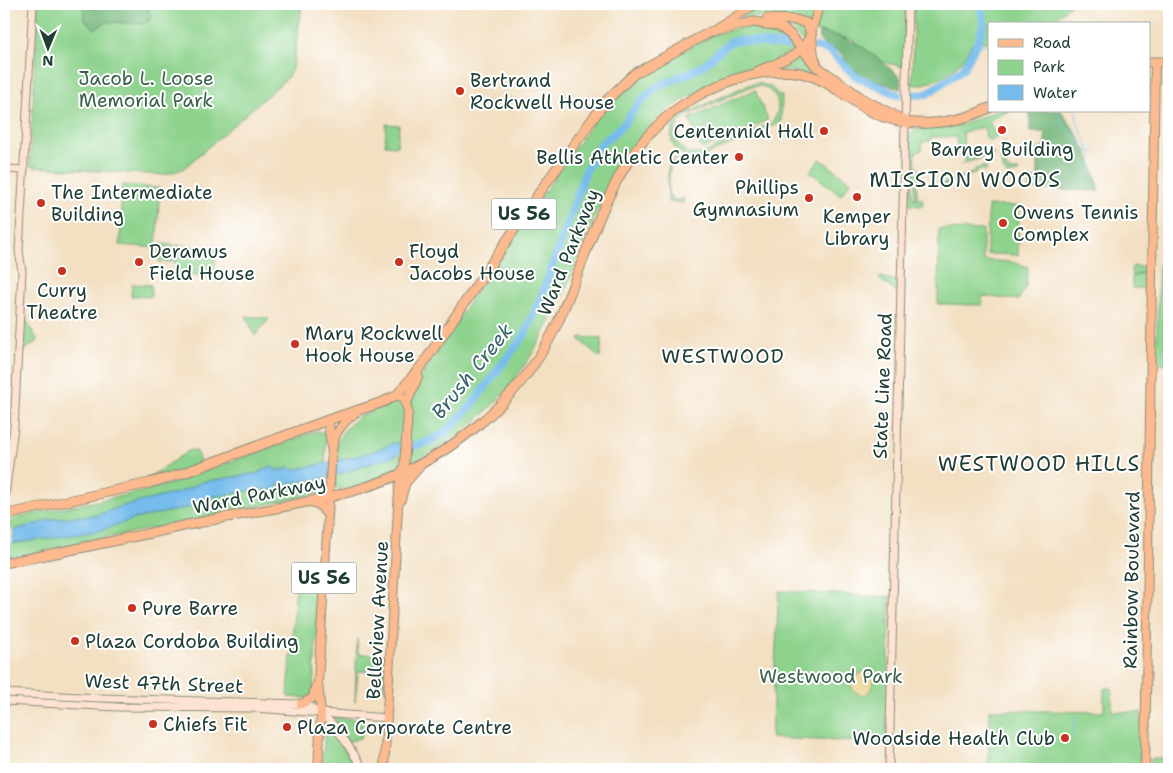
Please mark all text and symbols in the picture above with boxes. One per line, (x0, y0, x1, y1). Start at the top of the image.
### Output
north arrow (22, 22, 72, 72)
legend (988, 22, 1150, 112)
text: Road (1033, 33, 1071, 53)
text: N (42, 52, 53, 70)
text: Park (1033, 57, 1065, 77)
park label: Jacob L. Loose Memorial Park (78, 66, 214, 113)
place label: Bertrand Rockwell House (470, 68, 615, 115)
text: Water (1033, 83, 1077, 103)
marker: Bertrand Rockwell House (454, 85, 466, 97)
place label: Centennial Hall (673, 119, 814, 144)
marker: Barney Building (996, 124, 1008, 136)
marker: Centennial Hall (818, 125, 830, 137)
place label: Barney Building (930, 137, 1074, 162)
place label: Bellis Athletic Center (536, 145, 729, 170)
marker: Bellis Athletic Center (733, 151, 745, 163)
district label: MISSION WOODS (869, 166, 1061, 194)
place label: Phillips Gymnasium (693, 175, 799, 222)
place label: The Intermediate Building (51, 180, 213, 227)
street label: Ward Parkway (532, 185, 605, 319)
marker: Kemper Library (851, 191, 863, 203)
marker: Phillips Gymnasium (803, 192, 815, 204)
marker: The Intermediate Building (35, 197, 47, 209)
road number: US 56 (492, 198, 556, 230)
place label: Owens Tennis Complex (1013, 200, 1139, 247)
place label: Kemper Library (823, 204, 891, 251)
marker: Owens Tennis Complex (997, 217, 1009, 229)
place label: Deramus Field House (149, 239, 255, 286)
place label: Floyd Jacobs House (409, 239, 535, 286)
marker: Deramus Field House (133, 256, 145, 268)
marker: Floyd Jacobs House (393, 256, 405, 268)
marker: Curry Theatre (56, 265, 68, 277)
place label: Curry Theatre (26, 278, 98, 325)
street label: State Line Road (867, 312, 898, 460)
water label: Brush Creek (425, 317, 519, 424)
place label: Mary Rockwell Hook House (305, 321, 443, 368)
marker: Mary Rockwell Hook House (289, 338, 301, 350)
district label: WESTWOOD (661, 343, 785, 369)
district label: WESTWOOD HILLS (938, 450, 1140, 478)
street label: Ward Parkway (190, 469, 328, 520)
street label: Rainbow Boulevard (1117, 491, 1146, 669)
street label: Belleview Avenue (361, 540, 394, 700)
road number: US 56 (292, 562, 356, 594)
place label: Pure Barre (142, 596, 238, 621)
marker: Pure Barre (126, 602, 138, 614)
place label: Plaza Cordoba Building (85, 629, 299, 654)
marker: Plaza Cordoba Building (69, 635, 81, 647)
park label: Westwood Park (759, 664, 903, 689)
street label: West 47th Street (84, 668, 244, 699)
place label: Chiefs Fit (163, 712, 248, 737)
place label: Plaza Corporate Centre (297, 715, 512, 740)
marker: Chiefs Fit (147, 718, 159, 730)
marker: Plaza Corporate Centre (281, 721, 293, 733)
place label: Woodside Health Club (852, 726, 1055, 751)
marker: Woodside Health Club (1059, 732, 1071, 744)

